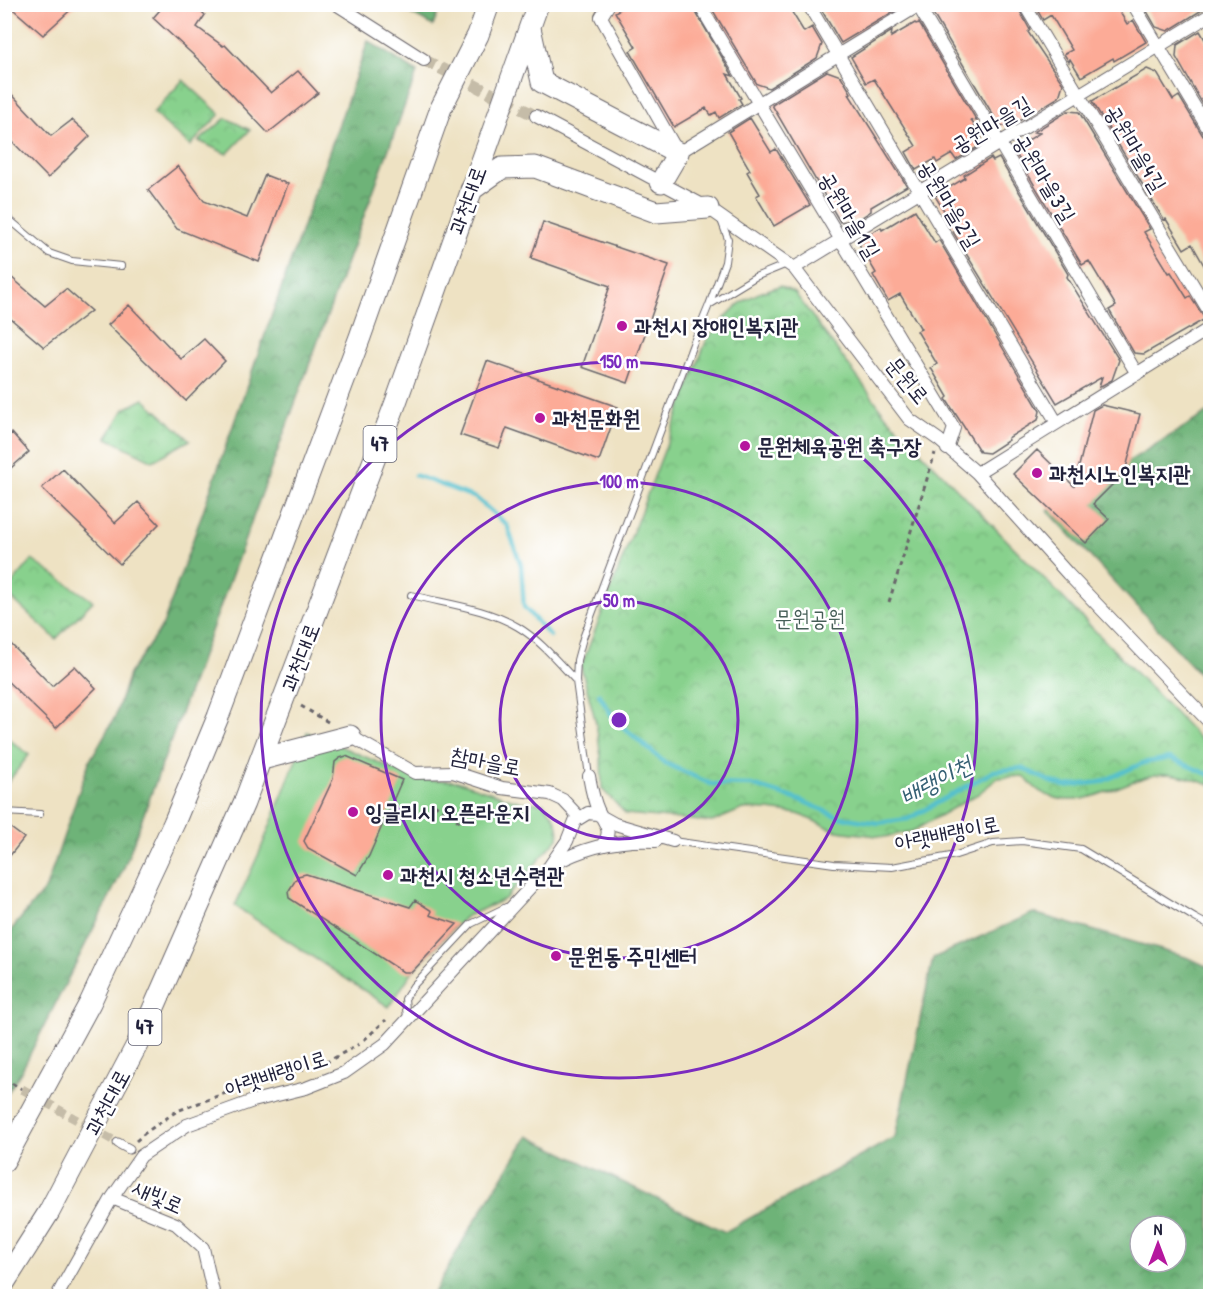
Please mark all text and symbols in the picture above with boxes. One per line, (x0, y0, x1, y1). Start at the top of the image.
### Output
street label: 공원마을길 (945, 88, 1037, 160)
street label: 공원마을4길 (1098, 99, 1174, 197)
street label: 공원마을3길 (1007, 128, 1083, 228)
street label: 공원마을2길 (912, 154, 988, 254)
street label: 과천대로 (441, 162, 493, 238)
street label: 공원마을1길 (812, 166, 888, 264)
place label: 과천시 장애인복지관 (634, 311, 799, 341)
marker: 과천시 장애인복지관 (615, 319, 629, 333)
text: 150 m (600, 349, 638, 374)
street label: 문원로 (880, 350, 936, 410)
place label: 과천문화원 (552, 403, 641, 433)
marker: 과천문화원 (533, 411, 547, 425)
road number: 47 (364, 426, 397, 462)
place label: 문원체육공원 축구장 (757, 431, 922, 461)
marker: 문원체육공원 축구장 (738, 439, 752, 453)
place label: 과천시노인복지관 (1049, 458, 1191, 488)
marker: 과천시노인복지관 (1030, 466, 1044, 480)
text: 100 m (599, 469, 639, 494)
text: 50 m (603, 588, 635, 613)
park label: 문원공원 (775, 603, 845, 633)
street label: 과천대로 (273, 619, 327, 695)
centre of rings (609, 710, 629, 730)
street label: 참마을로 (448, 740, 524, 782)
water label: 배랭이천 (894, 747, 980, 812)
place label: 잉글리시 오픈라운지 (365, 797, 529, 827)
marker: 잉글리시 오픈라운지 (346, 805, 360, 819)
street label: 아랫배랭이로 (892, 808, 1002, 858)
place label: 과천시 청소년수련관 (400, 860, 565, 890)
marker: 과천시 청소년수련관 (381, 868, 395, 882)
place label: 문원동 주민센터 (568, 941, 697, 971)
marker: 문원동 주민센터 (549, 949, 563, 963)
road number: 47 (128, 1009, 162, 1045)
street label: 아랫배랭이로 (221, 1042, 331, 1104)
street label: 과천대로 (77, 1064, 137, 1140)
street label: 새빛로 (128, 1171, 188, 1221)
north arrow (1128, 1214, 1188, 1274)
text: N (1154, 1218, 1163, 1240)

